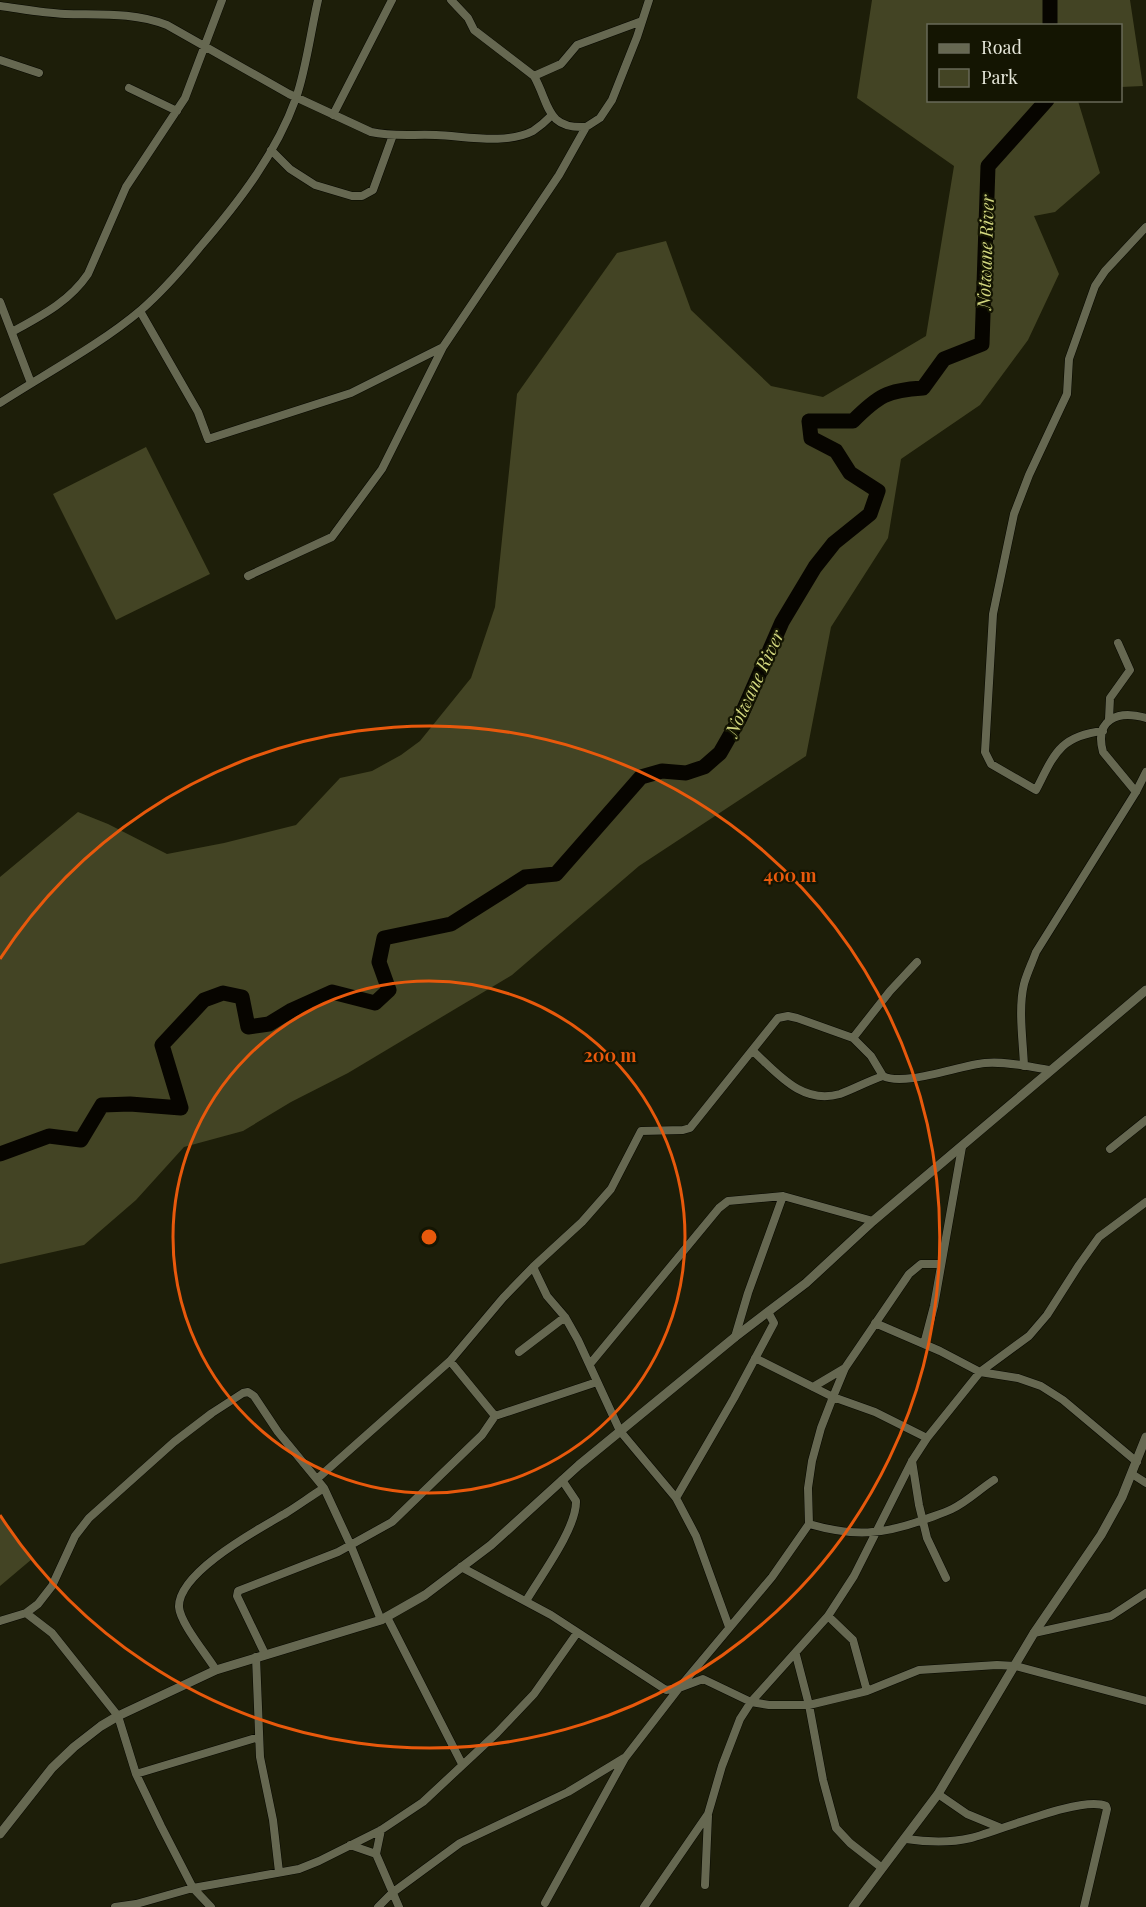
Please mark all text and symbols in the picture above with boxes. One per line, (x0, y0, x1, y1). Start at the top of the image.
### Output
legend (927, 24, 1122, 102)
text: Road (981, 35, 1022, 59)
text: Park (981, 65, 1018, 89)
water label: Notwane River (971, 193, 999, 312)
water label: Notwane River (718, 625, 790, 742)
text: 400 m (763, 863, 817, 887)
text: 200 m (583, 1043, 637, 1067)
centre of rings (419, 1227, 439, 1247)

